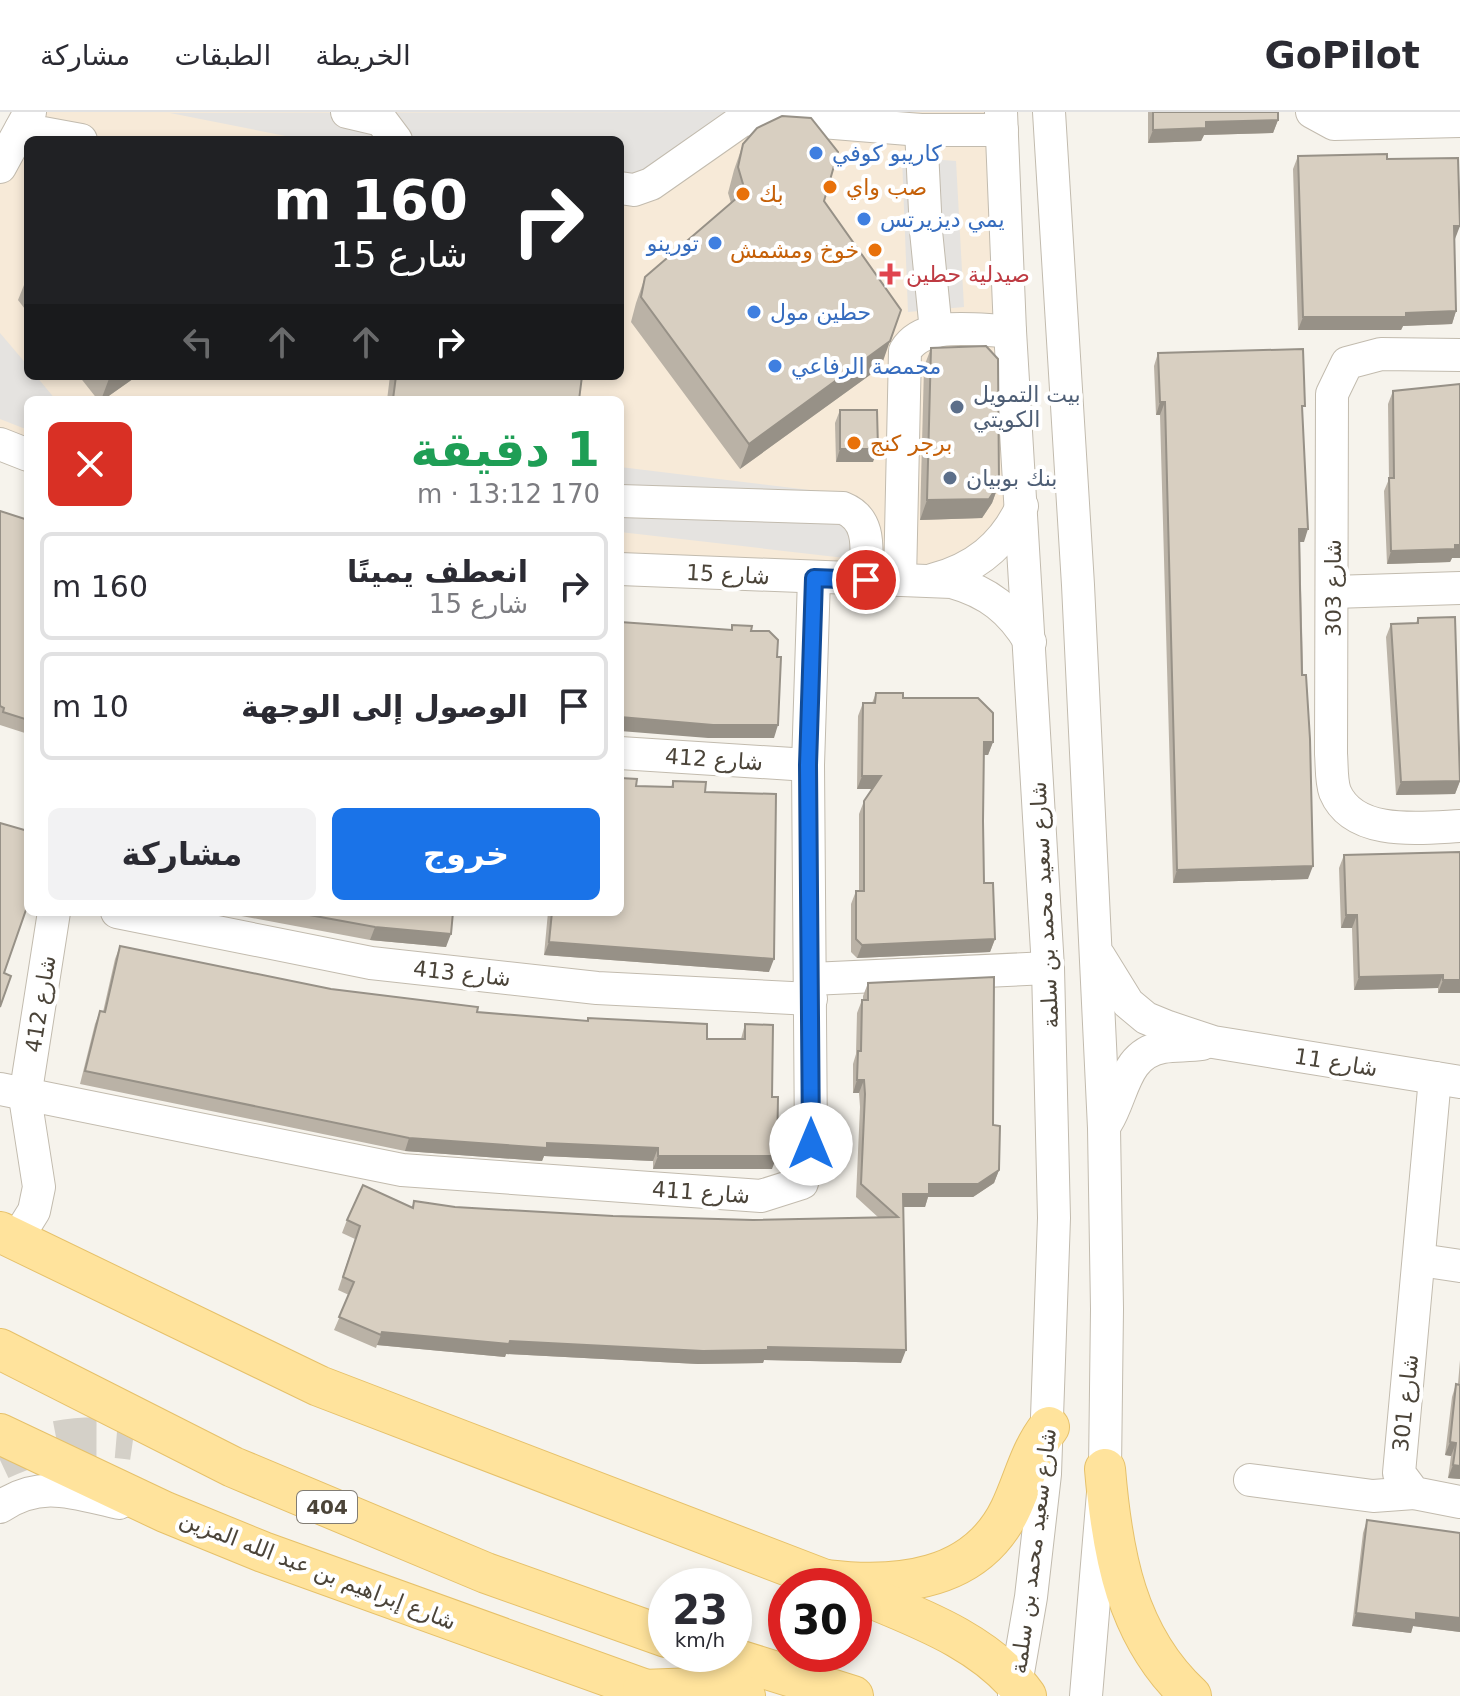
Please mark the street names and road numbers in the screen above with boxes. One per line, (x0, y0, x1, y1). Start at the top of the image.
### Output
street label: شارع 303 (1321, 539, 1346, 637)
street label: شارع 15 (685, 560, 771, 589)
street label: شارع 412 (664, 744, 764, 775)
street label: شارع سعيد محمد بن سلمة (1026, 781, 1063, 1029)
street label: شارع 412 (20, 954, 60, 1054)
street label: شارع 413 (412, 956, 512, 991)
street label: شارع 11 (1293, 1044, 1379, 1081)
street label: شارع 411 (651, 1177, 751, 1208)
street label: شارع 301 (1388, 1353, 1423, 1453)
street label: شارع سعيد محمد بن سلمة (1006, 1427, 1061, 1675)
road number: 404 (297, 1491, 357, 1523)
street label: شارع إبراهيم بن عبد الله المزين (176, 1506, 459, 1636)

